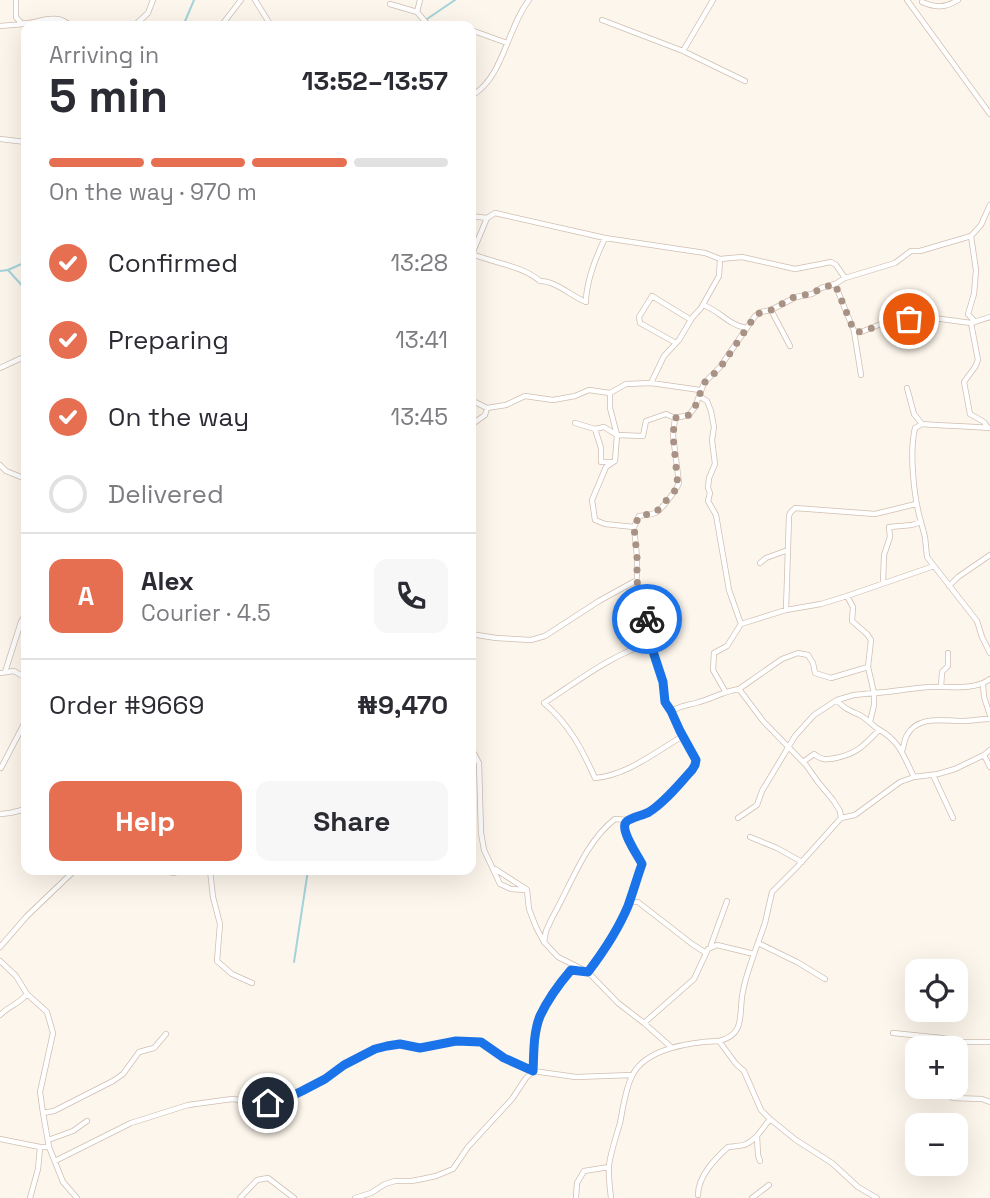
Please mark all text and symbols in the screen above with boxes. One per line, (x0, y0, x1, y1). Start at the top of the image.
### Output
text: Arriving in (49, 40, 159, 70)
text: 13:52–13:57 (302, 64, 448, 98)
text: 5 min (49, 67, 168, 125)
text: On the way · 970 m (49, 177, 257, 207)
icon: check (49, 244, 87, 282)
text: Confirmed (108, 246, 238, 280)
text: 13:28 (390, 248, 448, 278)
pin (879, 289, 939, 349)
icon: bag (890, 300, 928, 338)
icon: check (49, 321, 87, 359)
text: Preparing (108, 323, 229, 357)
text: 13:41 (395, 325, 448, 355)
icon: check (49, 398, 87, 436)
text: On the way (108, 400, 249, 434)
text: 13:45 (391, 402, 448, 432)
text: Delivered (108, 477, 224, 511)
button: phone (374, 559, 448, 633)
text: Alex (141, 564, 194, 598)
text: A (78, 579, 94, 613)
courier (612, 584, 682, 654)
text: Courier · 4.5 (141, 598, 271, 628)
icon: bike (628, 600, 666, 638)
text: Order #9669 (49, 688, 204, 722)
text: ₦9,470 (357, 688, 448, 722)
button: Help (49, 781, 242, 861)
button: Share (256, 781, 448, 861)
map controls (905, 959, 968, 1176)
button: locate (905, 959, 968, 1022)
button: + (905, 1036, 968, 1099)
pin (238, 1073, 298, 1133)
icon: home (249, 1084, 287, 1122)
button: − (905, 1113, 968, 1176)

